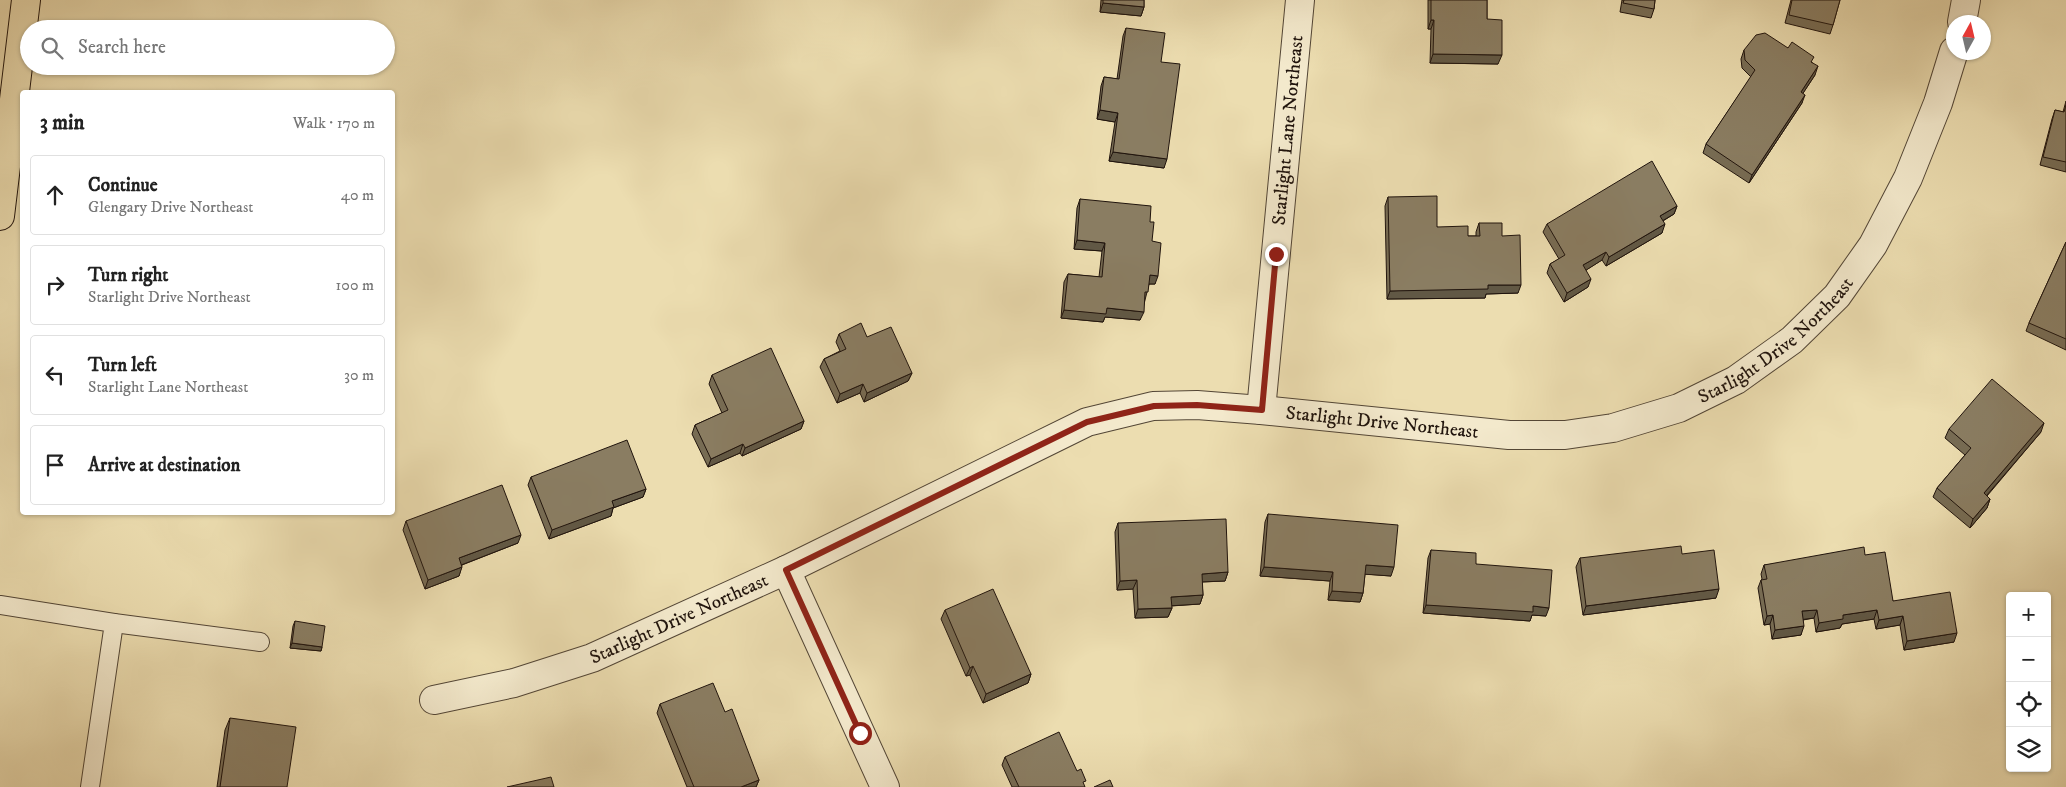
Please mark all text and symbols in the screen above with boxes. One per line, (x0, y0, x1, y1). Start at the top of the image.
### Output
north arrow (1946, 15, 1991, 60)
search box (20, 20, 395, 75)
icon: search (38, 34, 66, 62)
street label: Starlight Lane Northeast (1267, 34, 1308, 226)
text: Search here (78, 36, 166, 59)
text: 3 min (40, 110, 85, 136)
text: Walk · 170 m (293, 113, 375, 133)
text: Continue (88, 174, 158, 197)
icon: ahead (41, 181, 69, 209)
text: 40 m (341, 185, 374, 205)
text: Glengary Drive Northeast (88, 197, 253, 217)
route end (1265, 243, 1288, 266)
text: Turn right (88, 264, 168, 287)
icon: right (41, 271, 69, 299)
street label: Starlight Drive Northeast (1694, 273, 1858, 408)
text: 100 m (336, 275, 374, 295)
text: Starlight Drive Northeast (88, 287, 251, 307)
text: Turn left (88, 354, 157, 377)
icon: left (41, 361, 69, 389)
text: 30 m (344, 365, 374, 385)
text: Starlight Lane Northeast (88, 377, 248, 397)
street label: Starlight Drive Northeast (1285, 401, 1479, 443)
icon: arrive (41, 451, 69, 479)
text: Arrive at destination (88, 454, 240, 477)
street label: Starlight Drive Northeast (586, 568, 772, 669)
map controls (2006, 592, 2051, 772)
button: + (2006, 592, 2051, 637)
button: − (2006, 637, 2051, 682)
button: locate (2006, 682, 2051, 727)
route start (849, 722, 872, 745)
button: layers (2006, 727, 2051, 772)

